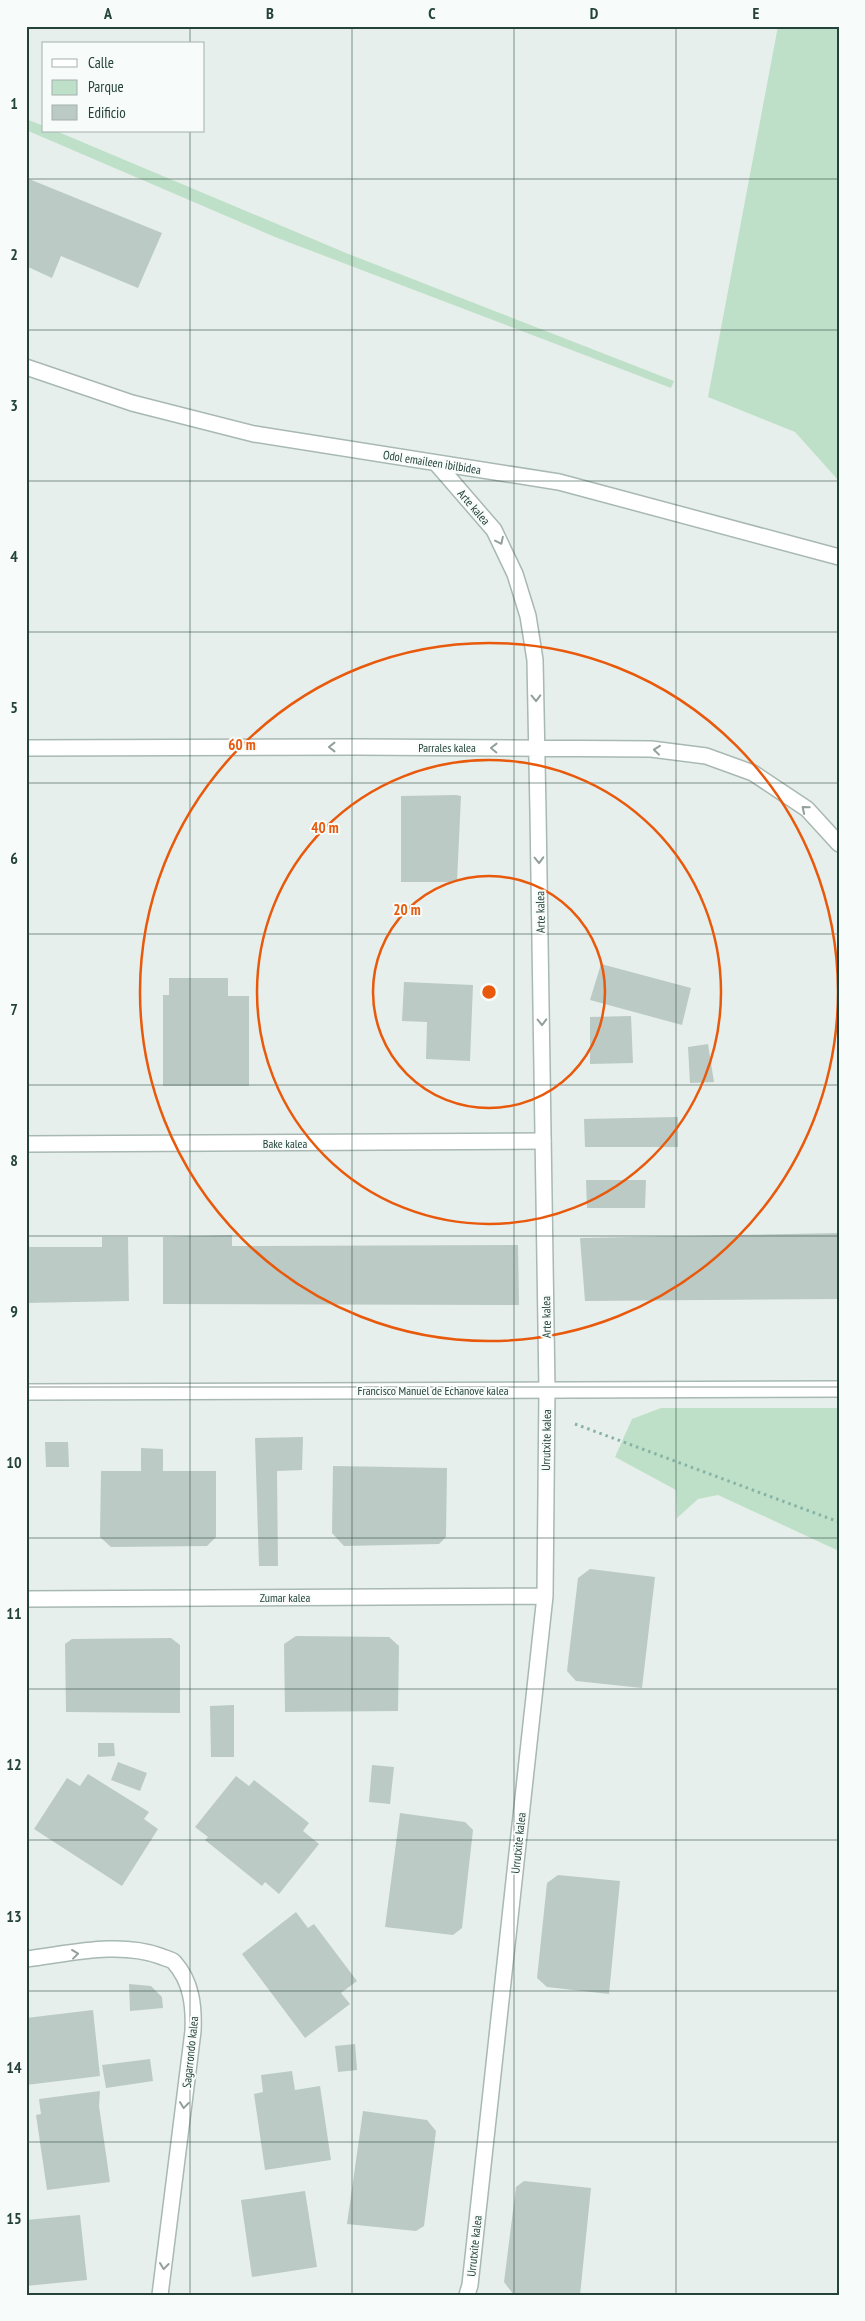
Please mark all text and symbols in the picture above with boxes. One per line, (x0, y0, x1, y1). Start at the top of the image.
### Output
text: A (103, 3, 113, 23)
text: B (266, 3, 274, 23)
text: C (428, 3, 436, 23)
text: D (590, 3, 599, 23)
text: E (753, 3, 760, 23)
legend (42, 42, 205, 132)
text: Calle (88, 53, 114, 72)
text: Parque (88, 77, 124, 96)
text: 1 (10, 93, 18, 113)
text: Edificio (88, 103, 126, 122)
text: 2 (10, 244, 18, 264)
text: 3 (10, 395, 18, 415)
street label: Odol emaileen ibilbidea (382, 447, 482, 477)
street label: Arte kalea (455, 486, 494, 528)
one-way arrow (493, 536, 504, 545)
text: 4 (10, 546, 18, 566)
one-way arrow (531, 694, 541, 702)
text: 5 (10, 697, 18, 717)
text: 60 m (228, 735, 256, 754)
street label: Parrales kalea (418, 740, 476, 755)
one-way arrow (328, 742, 336, 752)
one-way arrow (490, 743, 498, 753)
one-way arrow (653, 745, 661, 756)
one-way arrow (802, 806, 811, 814)
text: 40 m (311, 818, 339, 837)
text: 6 (10, 848, 18, 868)
one-way arrow (534, 856, 544, 864)
street label: Arte kalea (532, 891, 548, 933)
text: 20 m (393, 900, 421, 919)
centre of rings (480, 983, 498, 1001)
text: 7 (10, 999, 18, 1019)
one-way arrow (536, 1019, 547, 1027)
street label: Bake kalea (263, 1136, 307, 1151)
text: 8 (10, 1150, 18, 1170)
street label: Arte kalea (538, 1296, 554, 1338)
text: 9 (10, 1301, 18, 1321)
street label: Francisco Manuel de Echanove kalea (358, 1383, 509, 1398)
street label: Urrutxite kalea (538, 1409, 554, 1471)
text: 10 (6, 1452, 22, 1472)
street label: Zumar kalea (260, 1590, 311, 1605)
text: 11 (6, 1603, 22, 1623)
text: 12 (6, 1754, 22, 1774)
street label: Urrutxite kalea (507, 1811, 529, 1874)
text: 13 (6, 1906, 22, 1926)
one-way arrow (71, 1949, 79, 1960)
street label: Sagarrondo kalea (179, 2015, 201, 2089)
text: 14 (6, 2057, 22, 2077)
one-way arrow (179, 2101, 190, 2109)
text: 15 (6, 2208, 22, 2228)
street label: Urrutxite kalea (463, 2214, 485, 2277)
one-way arrow (159, 2263, 170, 2271)

